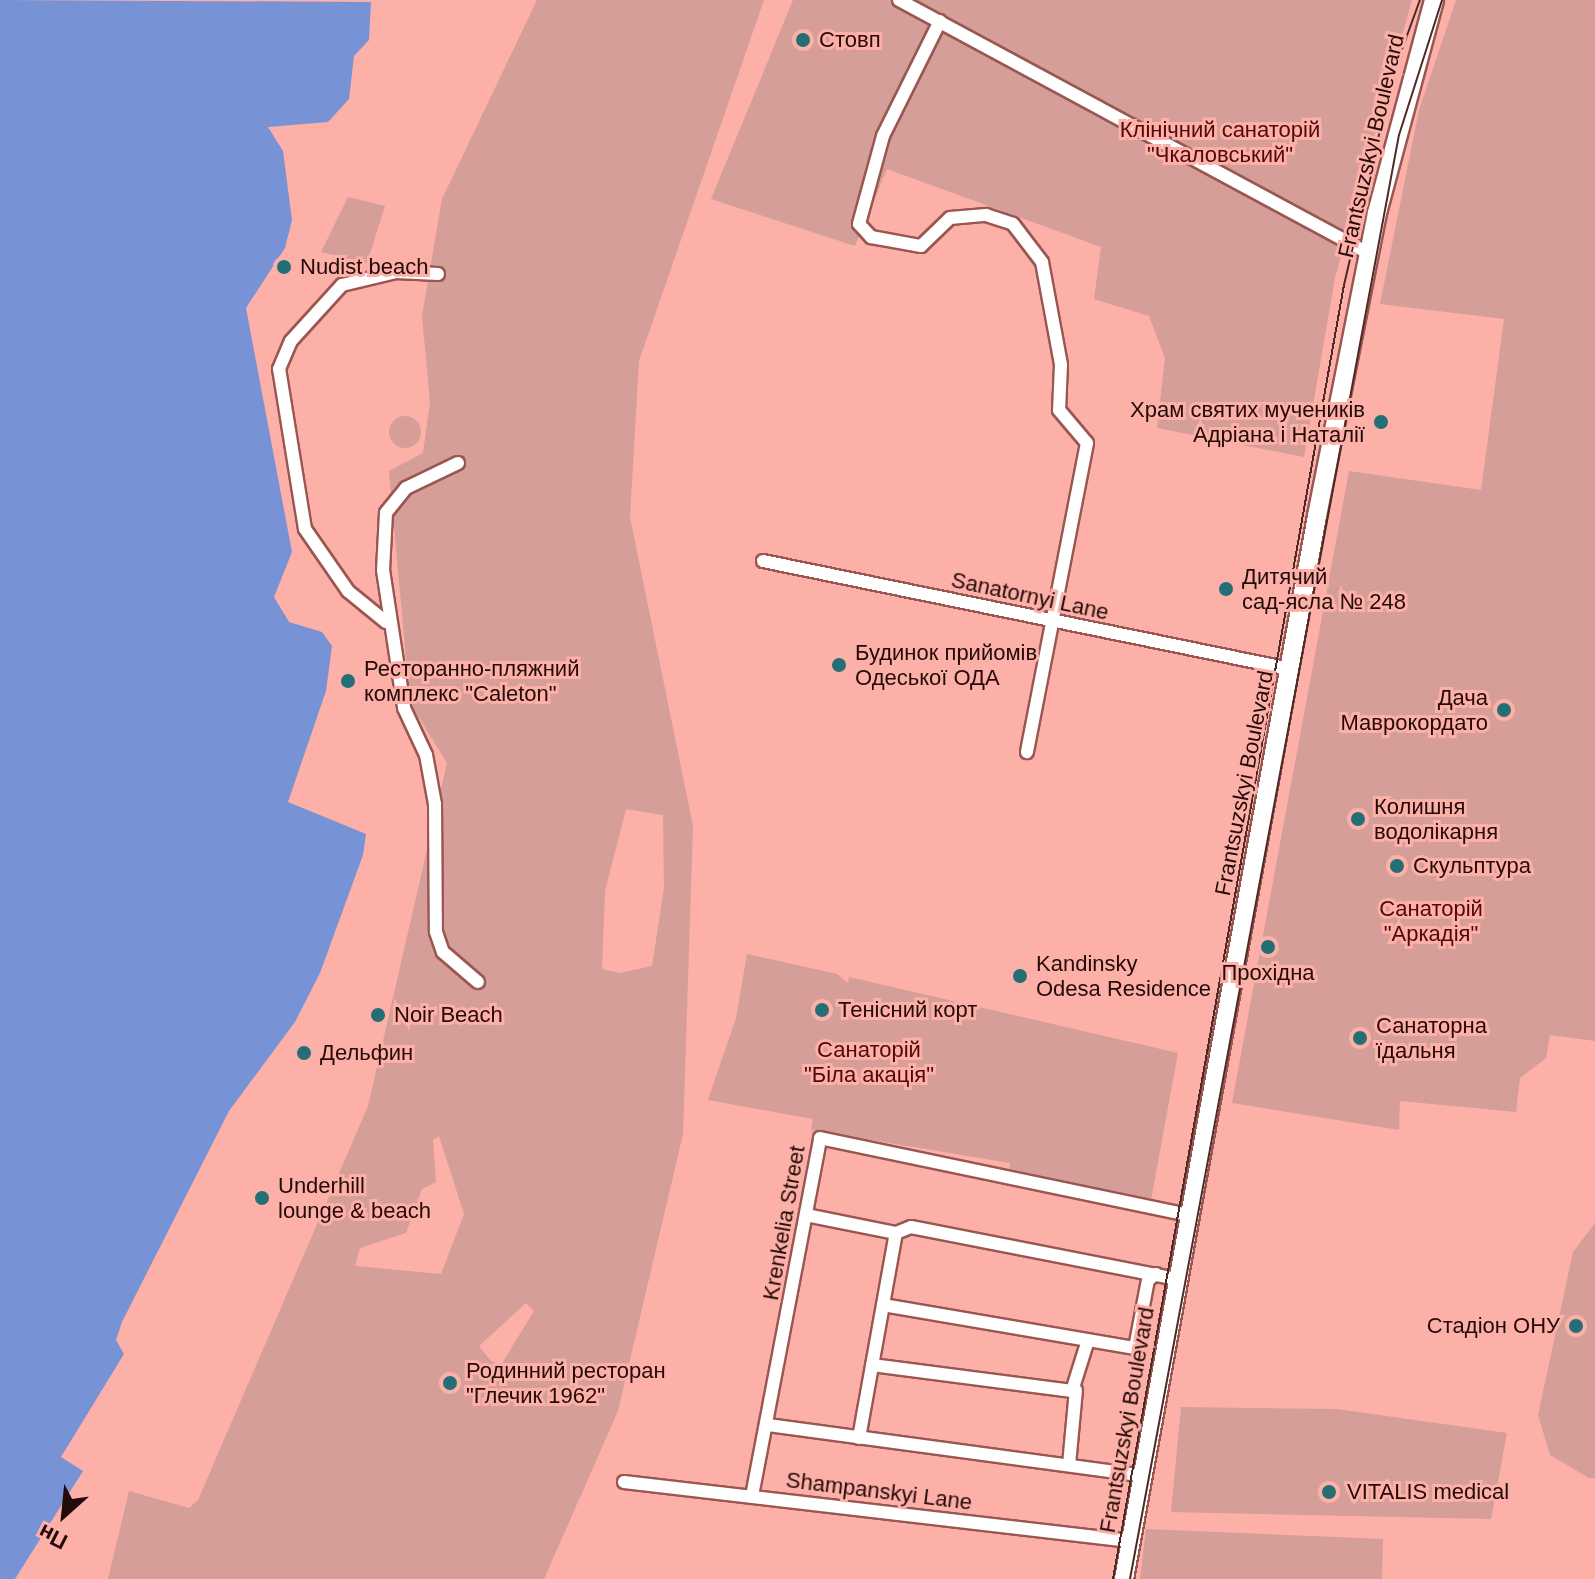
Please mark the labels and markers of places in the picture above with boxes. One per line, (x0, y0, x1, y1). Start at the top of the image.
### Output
place label: Стовп (819, 27, 881, 53)
marker: Стовп (794, 31, 812, 49)
place label: Nudist beach (300, 254, 428, 280)
marker: Nudist beach (275, 258, 293, 276)
place label: Храм святих мучеників Адріана і Наталії (1130, 396, 1365, 448)
marker: Храм святих мучеників Адріана і Наталії (1372, 413, 1390, 431)
place label: Дитячий сад-ясла № 248 (1242, 563, 1406, 614)
marker: Дитячий сад-ясла № 248 (1217, 580, 1235, 598)
place label: Будинок прийомів Одеської ОДА (855, 639, 1037, 690)
place label: Ресторанно-пляжний комплекс "Caleton" (364, 655, 579, 706)
marker: Будинок прийомів Одеської ОДА (830, 656, 848, 674)
marker: Ресторанно-пляжний комплекс "Caleton" (339, 672, 357, 690)
place label: Дача Маврокордато (1341, 684, 1488, 736)
marker: Дача Маврокордато (1495, 701, 1513, 719)
place label: Колишня водолікарня (1374, 793, 1498, 844)
marker: Колишня водолікарня (1349, 810, 1367, 828)
place label: Скульптура (1413, 853, 1531, 879)
marker: Скульптура (1388, 857, 1406, 875)
marker: Прохідна (1259, 938, 1277, 956)
place label: Kandinsky Odesa Residence (1036, 950, 1211, 1002)
place label: Прохідна (1221, 960, 1315, 986)
marker: Kandinsky Odesa Residence (1011, 967, 1029, 985)
place label: Тенісний корт (838, 997, 977, 1023)
marker: Тенісний корт (813, 1001, 831, 1019)
place label: Noir Beach (394, 1002, 503, 1028)
marker: Noir Beach (369, 1006, 387, 1024)
place label: Санаторна їдальня (1376, 1012, 1487, 1064)
marker: Санаторна їдальня (1351, 1029, 1369, 1047)
place label: Дельфин (320, 1040, 413, 1066)
marker: Дельфин (295, 1044, 313, 1062)
place label: Underhill lounge & beach (278, 1172, 431, 1224)
marker: Underhill lounge & beach (253, 1189, 271, 1207)
place label: Стадіон ОНУ (1427, 1313, 1560, 1339)
marker: Стадіон ОНУ (1567, 1317, 1585, 1335)
place label: Родинний ресторан "Глечик 1962" (466, 1357, 666, 1408)
marker: Родинний ресторан "Глечик 1962" (441, 1374, 459, 1392)
place label: VITALIS medical (1347, 1479, 1509, 1505)
marker: VITALIS medical (1318, 1481, 1340, 1503)

